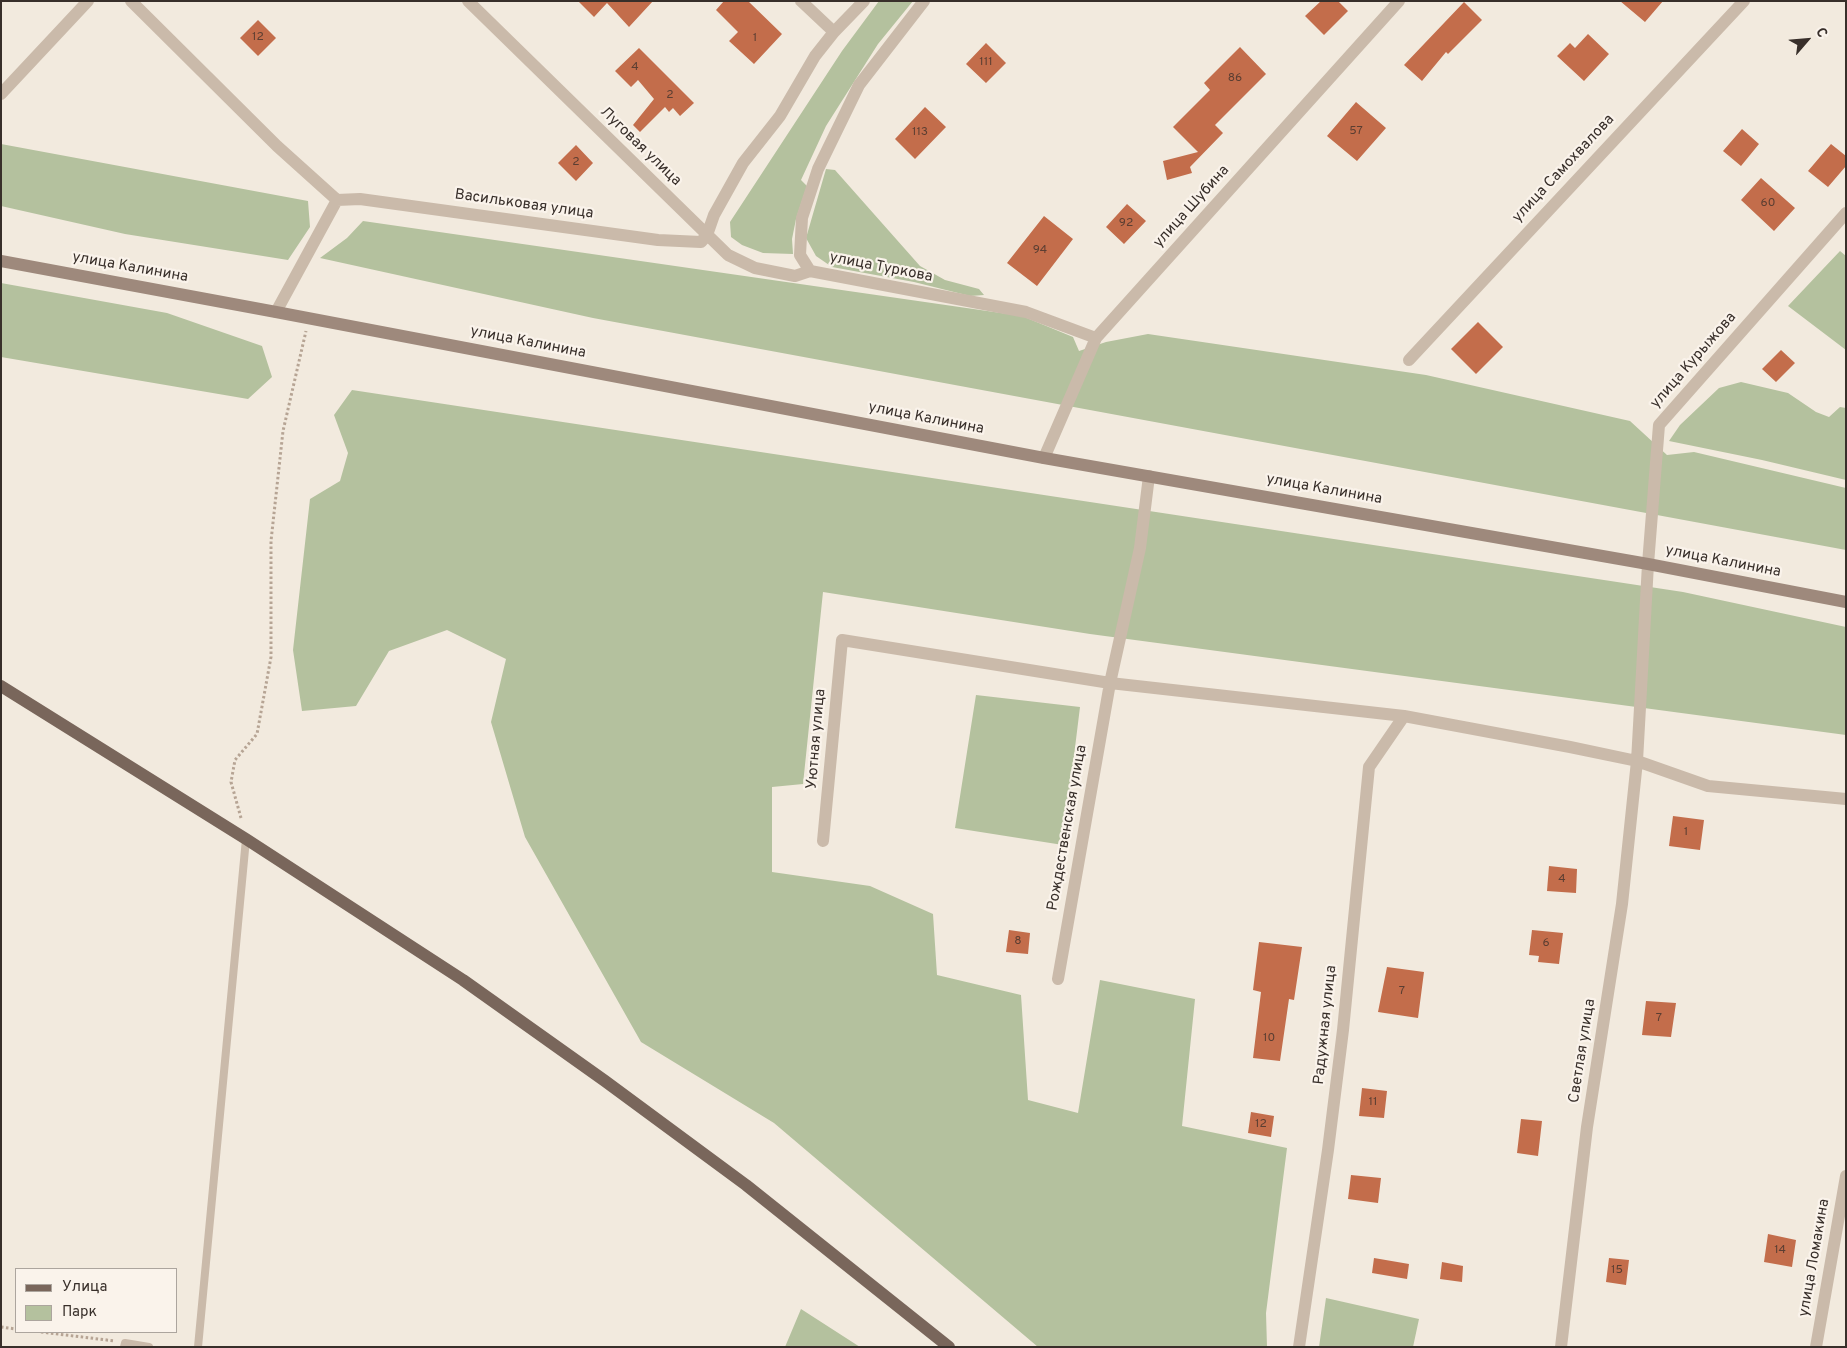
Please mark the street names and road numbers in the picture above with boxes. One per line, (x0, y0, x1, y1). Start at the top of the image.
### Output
street label: Луговая улица (596, 104, 684, 190)
street label: улица Самохвалова (1509, 111, 1619, 227)
street label: улица Шубина (1150, 162, 1234, 252)
street label: Васильковая улица (453, 186, 595, 224)
street label: улица Калинина (71, 249, 189, 287)
street label: улица Туркова (828, 249, 934, 287)
street label: улица Курыжова (1647, 309, 1741, 413)
street label: улица Калинина (469, 323, 587, 363)
street label: улица Калинина (867, 399, 985, 439)
street label: улица Калинина (1265, 471, 1383, 509)
street label: улица Калинина (1664, 542, 1782, 582)
street label: Уютная улица (804, 688, 830, 790)
street label: Рождественская улица (1045, 744, 1091, 912)
street label: Радужная улица (1311, 964, 1341, 1086)
street label: Светлая улица (1566, 998, 1600, 1104)
street label: улица Ломакина (1796, 1198, 1834, 1318)

